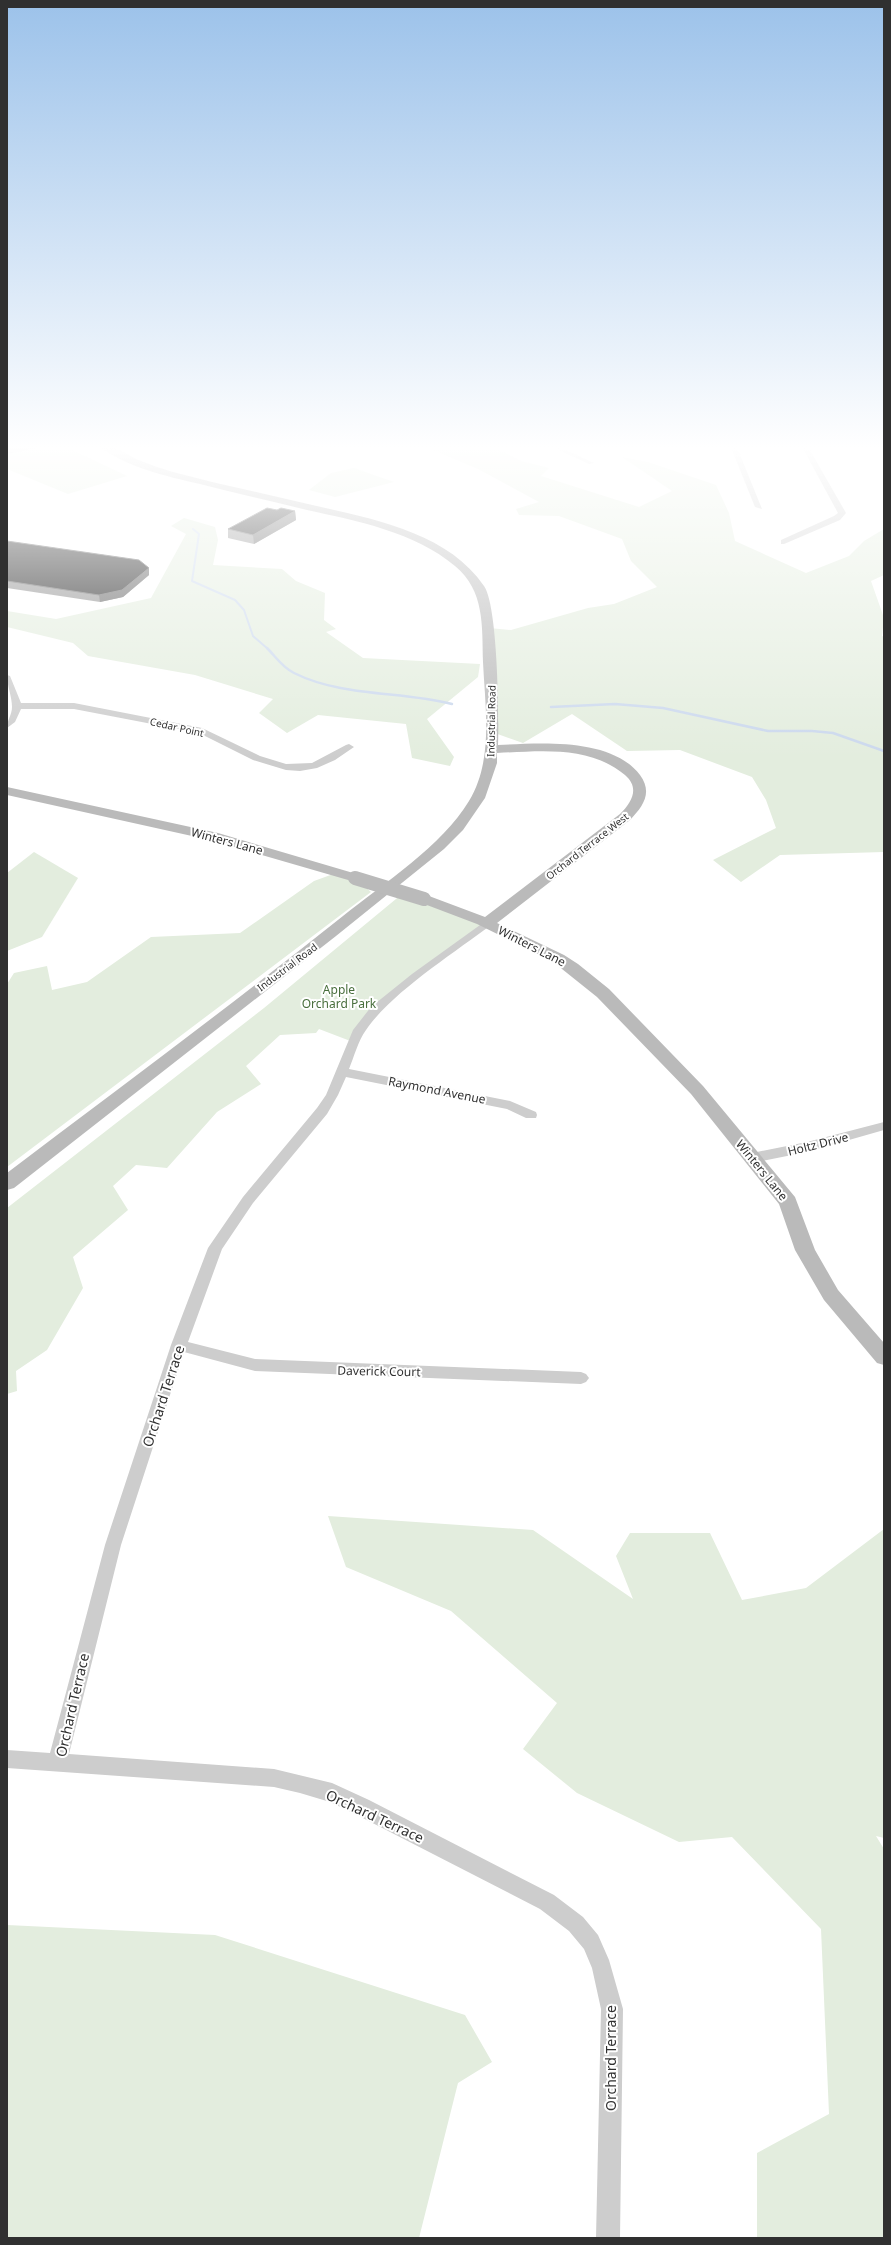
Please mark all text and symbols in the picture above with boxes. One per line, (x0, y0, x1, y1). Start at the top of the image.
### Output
street label: Industrial Road (483, 685, 499, 757)
street label: Cedar Point (149, 714, 206, 740)
street label: Orchard Terrace West (543, 809, 632, 883)
street label: Winters Lane (189, 823, 265, 859)
street label: Winters Lane (495, 922, 569, 970)
street label: Industrial Road (254, 940, 320, 994)
park label: Apple Orchard Park (302, 981, 377, 1012)
street label: Raymond Avenue (387, 1072, 487, 1108)
street label: Holtz Drive (786, 1128, 850, 1160)
street label: Winters Lane (732, 1136, 792, 1204)
street label: Orchard Terrace (138, 1343, 188, 1449)
street label: Daverick Court (337, 1362, 421, 1380)
street label: Orchard Terrace (51, 1651, 93, 1759)
street label: Orchard Terrace (323, 1785, 427, 1847)
street label: Orchard Terrace (601, 2005, 620, 2111)

